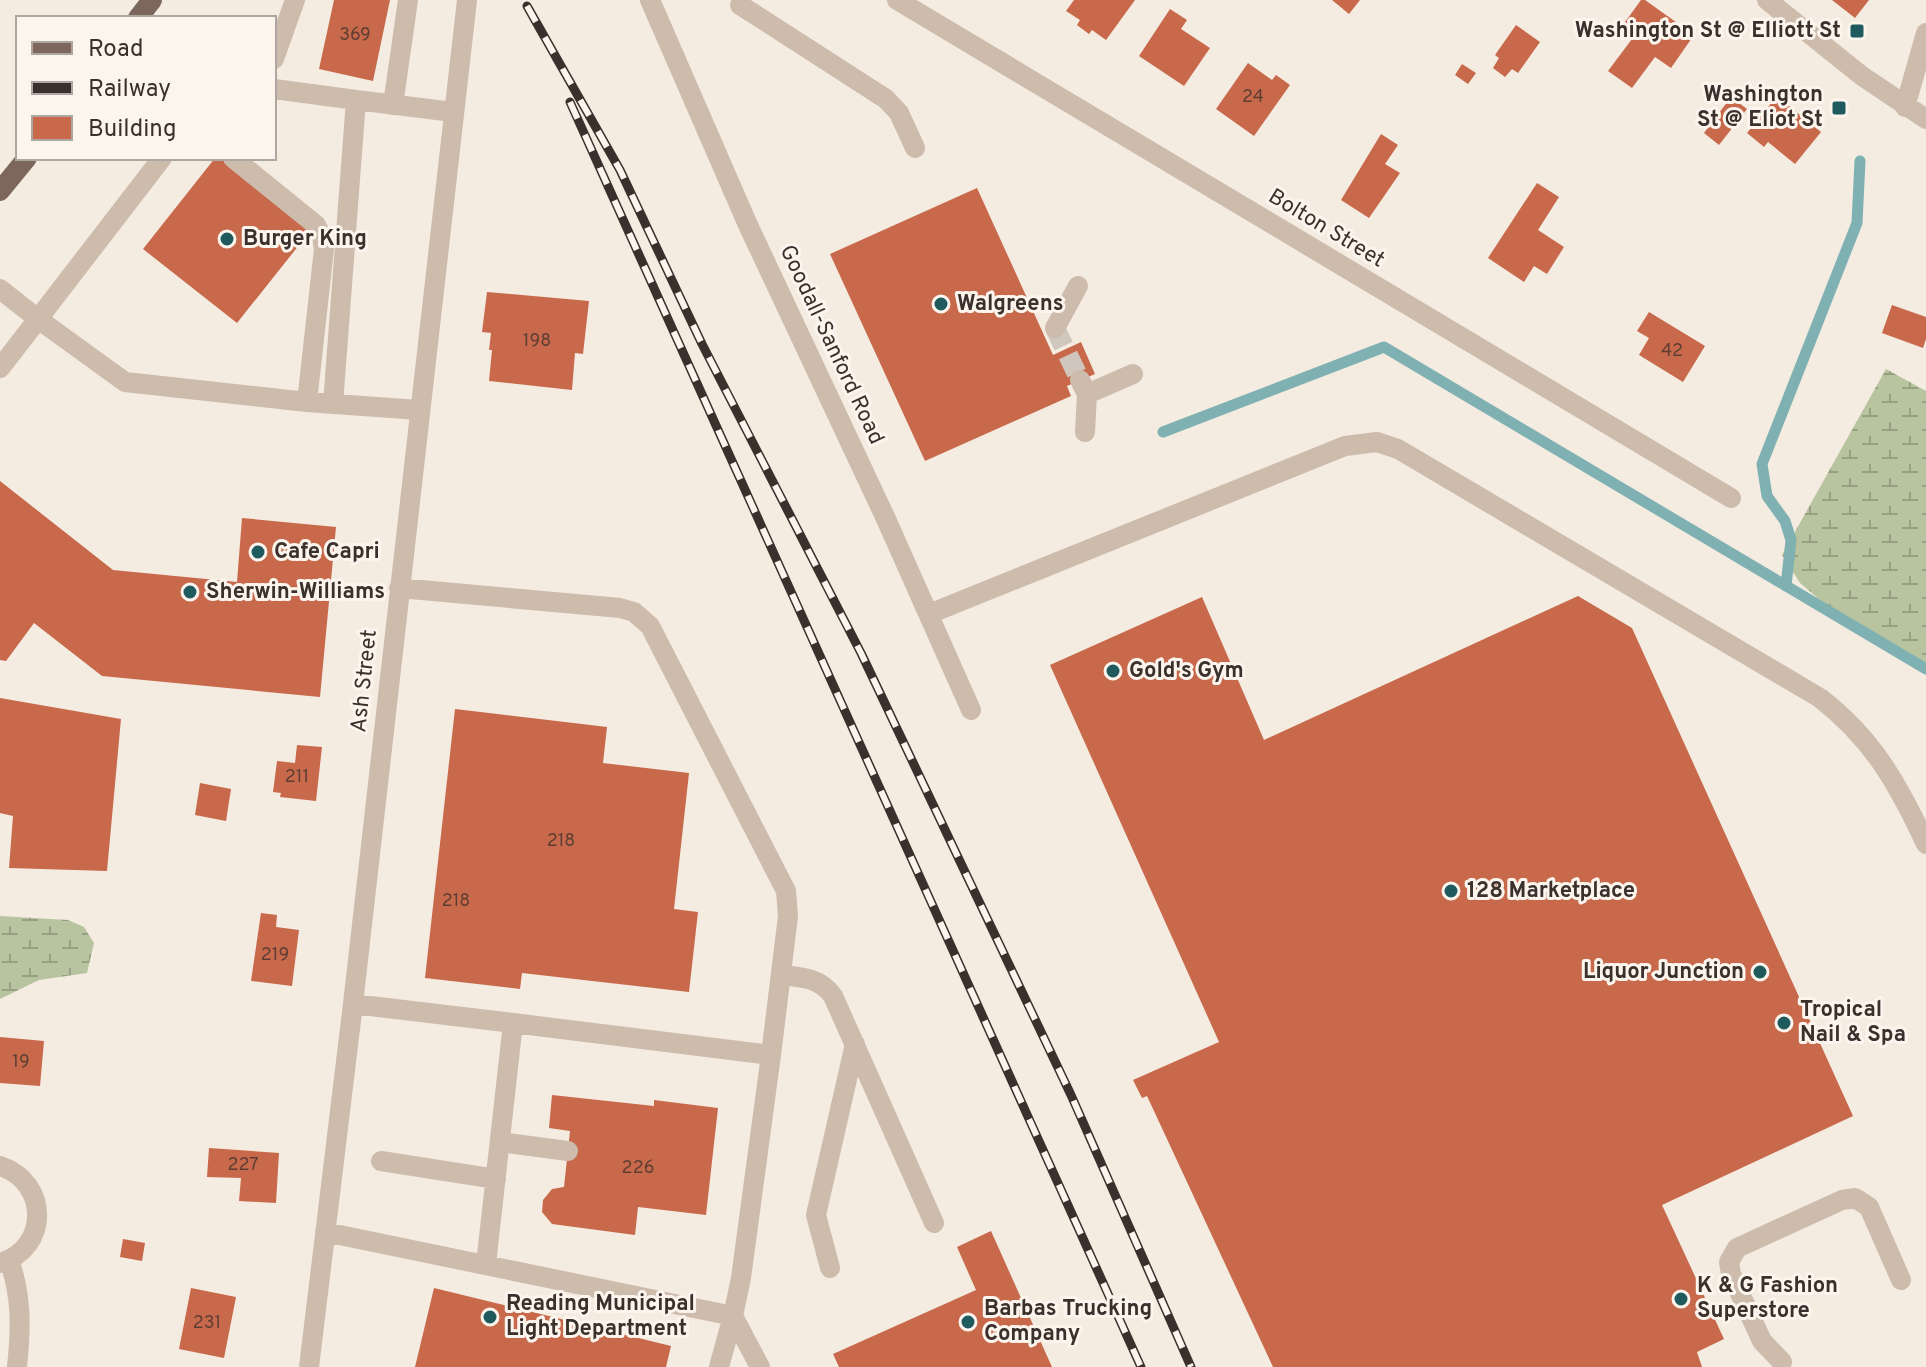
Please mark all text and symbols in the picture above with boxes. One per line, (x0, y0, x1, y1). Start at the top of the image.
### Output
legend (16, 16, 276, 160)
place label: Washington St @ Elliott St (1575, 18, 1841, 45)
marker: Washington St @ Elliott St (1848, 22, 1866, 40)
house number: 369 (339, 24, 371, 47)
text: Road (88, 35, 144, 65)
text: Railway (88, 75, 171, 105)
place label: Washington St @ Eliot St (1697, 82, 1823, 134)
house number: 24 (1242, 86, 1264, 109)
marker: Washington St @ Eliot St (1830, 99, 1848, 117)
text: Building (88, 115, 177, 145)
street label: Bolton Street (1263, 184, 1389, 274)
place label: Burger King (243, 226, 367, 253)
marker: Burger King (218, 230, 236, 248)
street label: Goodall-Sanford Road (773, 241, 889, 449)
place label: Walgreens (957, 291, 1064, 318)
marker: Walgreens (932, 295, 950, 313)
house number: 198 (523, 330, 551, 353)
house number: 42 (1661, 340, 1683, 363)
place label: Cafe Capri (274, 539, 380, 566)
marker: Cafe Capri (249, 543, 267, 561)
place label: Sherwin-Williams (206, 579, 385, 606)
marker: Sherwin-Williams (181, 583, 199, 601)
street label: Ash Street (346, 628, 384, 734)
place label: Gold's Gym (1129, 658, 1244, 685)
marker: Gold's Gym (1104, 662, 1122, 680)
house number: 211 (285, 766, 309, 789)
house number: 218 (547, 830, 575, 853)
place label: 128 Marketplace (1467, 878, 1635, 905)
marker: 128 Marketplace (1442, 882, 1460, 900)
house number: 218 (442, 890, 470, 913)
house number: 219 (261, 944, 289, 967)
place label: Liquor Junction (1583, 959, 1744, 986)
marker: Liquor Junction (1751, 963, 1769, 981)
place label: Tropical Nail & Spa (1800, 997, 1906, 1049)
marker: Tropical Nail & Spa (1775, 1014, 1793, 1032)
house number: 19 (12, 1051, 30, 1074)
house number: 227 (227, 1154, 259, 1177)
house number: 226 (622, 1157, 654, 1180)
place label: K & G Fashion Superstore (1697, 1273, 1838, 1325)
marker: K & G Fashion Superstore (1672, 1290, 1690, 1308)
place label: Reading Municipal Light Department (506, 1291, 695, 1343)
place label: Barbas Trucking Company (984, 1296, 1152, 1348)
marker: Reading Municipal Light Department (481, 1308, 499, 1326)
house number: 231 (193, 1312, 221, 1335)
marker: Barbas Trucking Company (959, 1313, 977, 1331)

